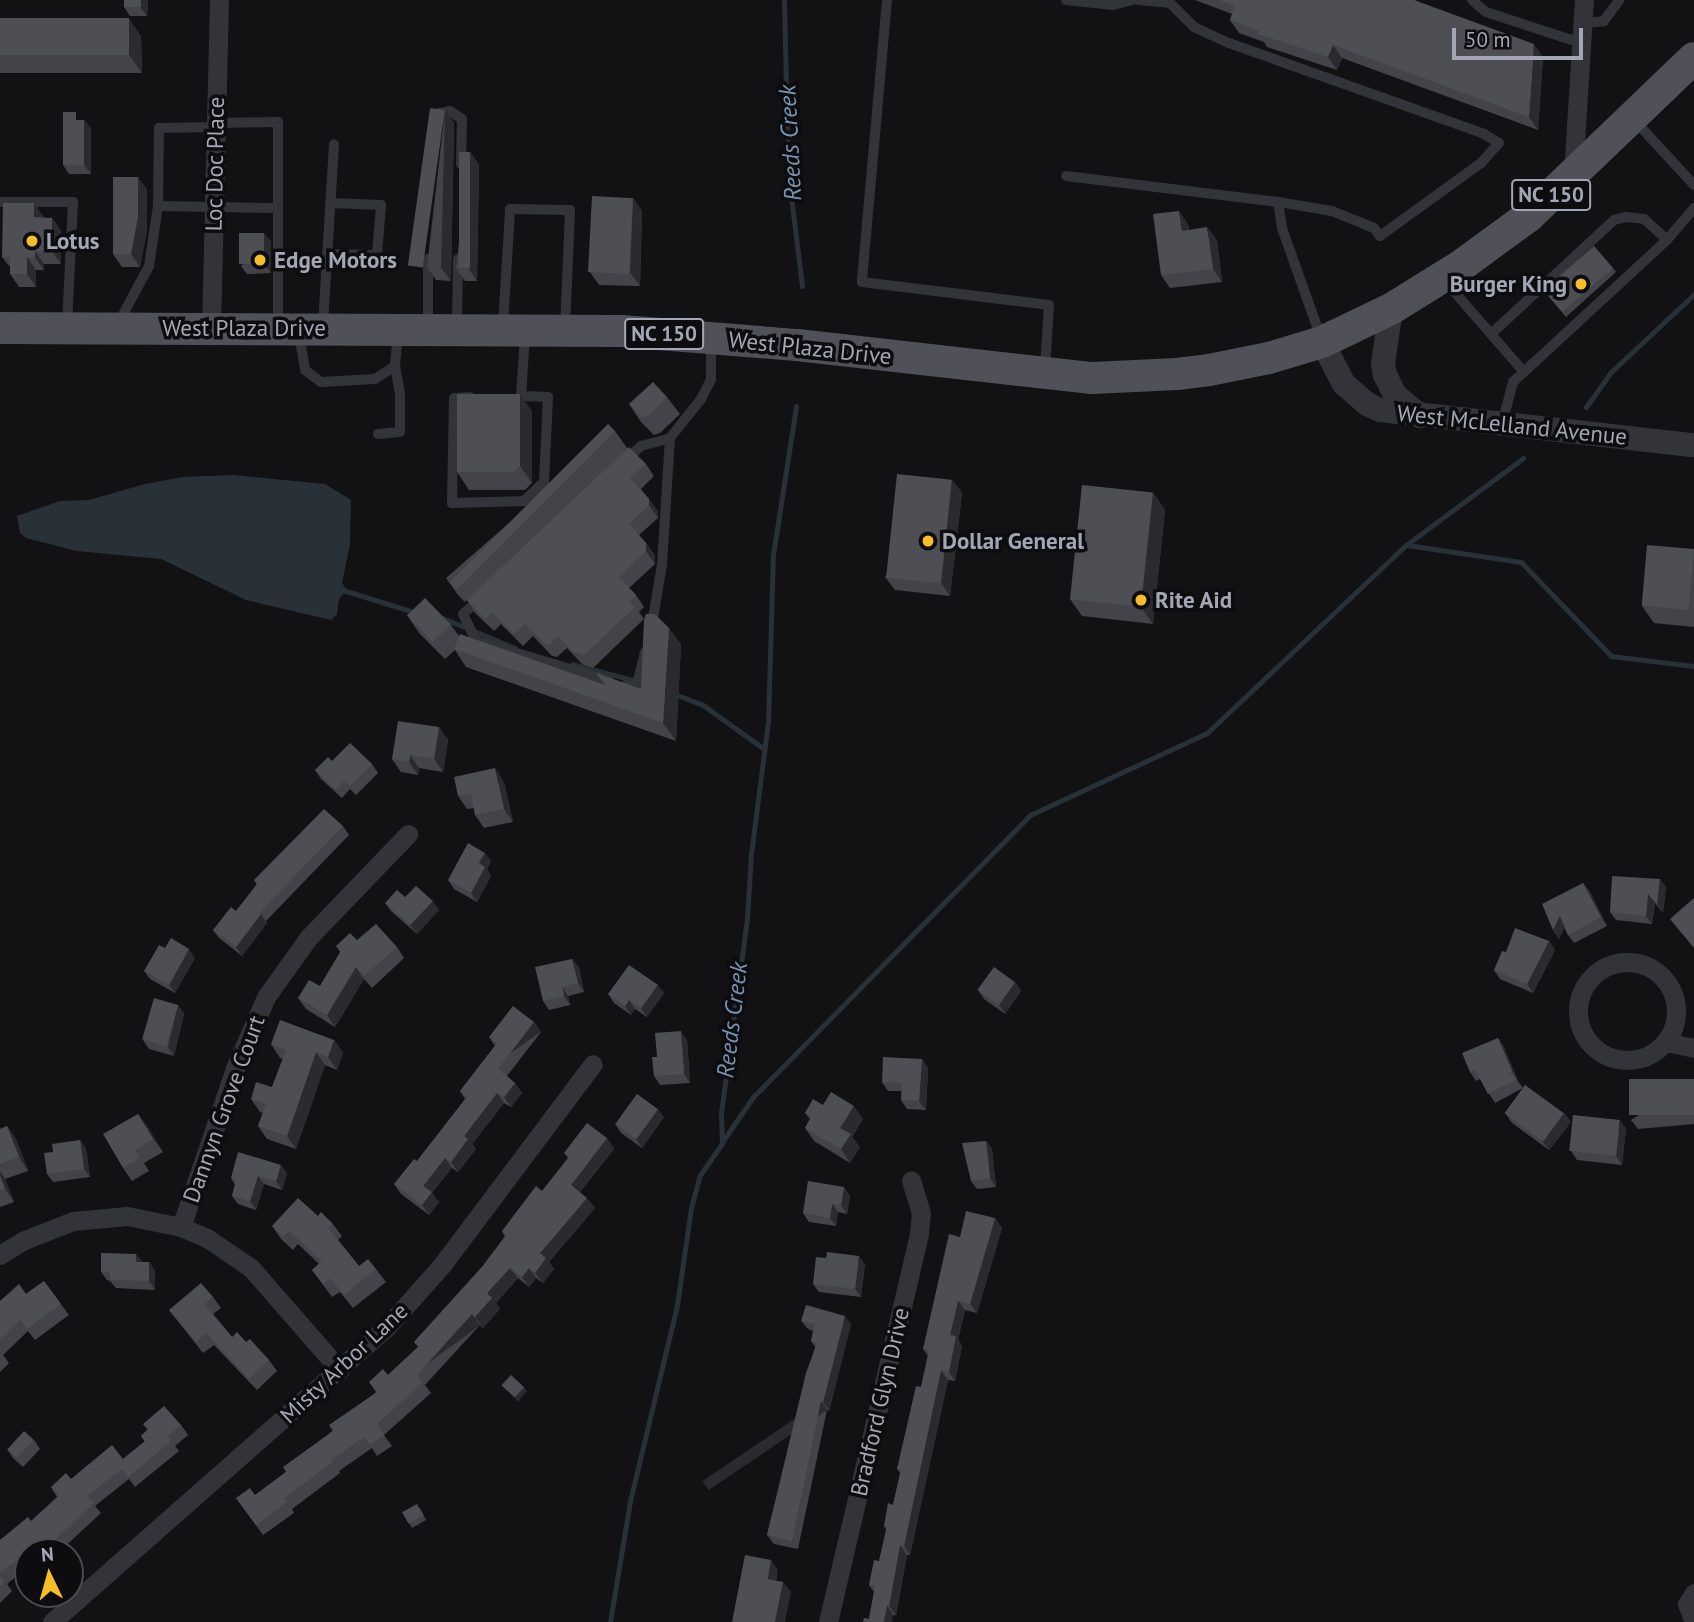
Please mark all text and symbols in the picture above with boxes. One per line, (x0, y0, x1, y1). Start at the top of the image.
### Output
scale bar (1456, 14, 1587, 58)
text: 50 m (1465, 26, 1511, 53)
water label: Reeds Creek (773, 84, 807, 202)
street label: Loc Doc Place (200, 96, 230, 232)
road number: NC 150 (1509, 178, 1593, 212)
place label: Lotus (46, 227, 99, 255)
marker: Lotus (24, 233, 40, 249)
place label: Edge Motors (274, 246, 397, 274)
marker: Edge Motors (252, 252, 268, 268)
place label: Burger King (1450, 270, 1567, 298)
marker: Burger King (1573, 276, 1589, 292)
street label: West Plaza Drive (162, 314, 326, 342)
road number: NC 150 (622, 316, 706, 352)
street label: West Plaza Drive (727, 326, 893, 370)
street label: West McLelland Avenue (1395, 399, 1629, 451)
place label: Dollar General (942, 527, 1084, 555)
marker: Dollar General (920, 533, 936, 549)
place label: Rite Aid (1155, 586, 1233, 614)
marker: Rite Aid (1133, 592, 1149, 608)
water label: Reeds Creek (711, 961, 753, 1079)
street label: Dannyn Grove Court (177, 1012, 271, 1206)
street label: Misty Arbor Lane (274, 1296, 414, 1430)
street label: Bradford Glyn Drive (845, 1305, 915, 1499)
north arrow (14, 1538, 84, 1608)
text: N (40, 1542, 55, 1567)

